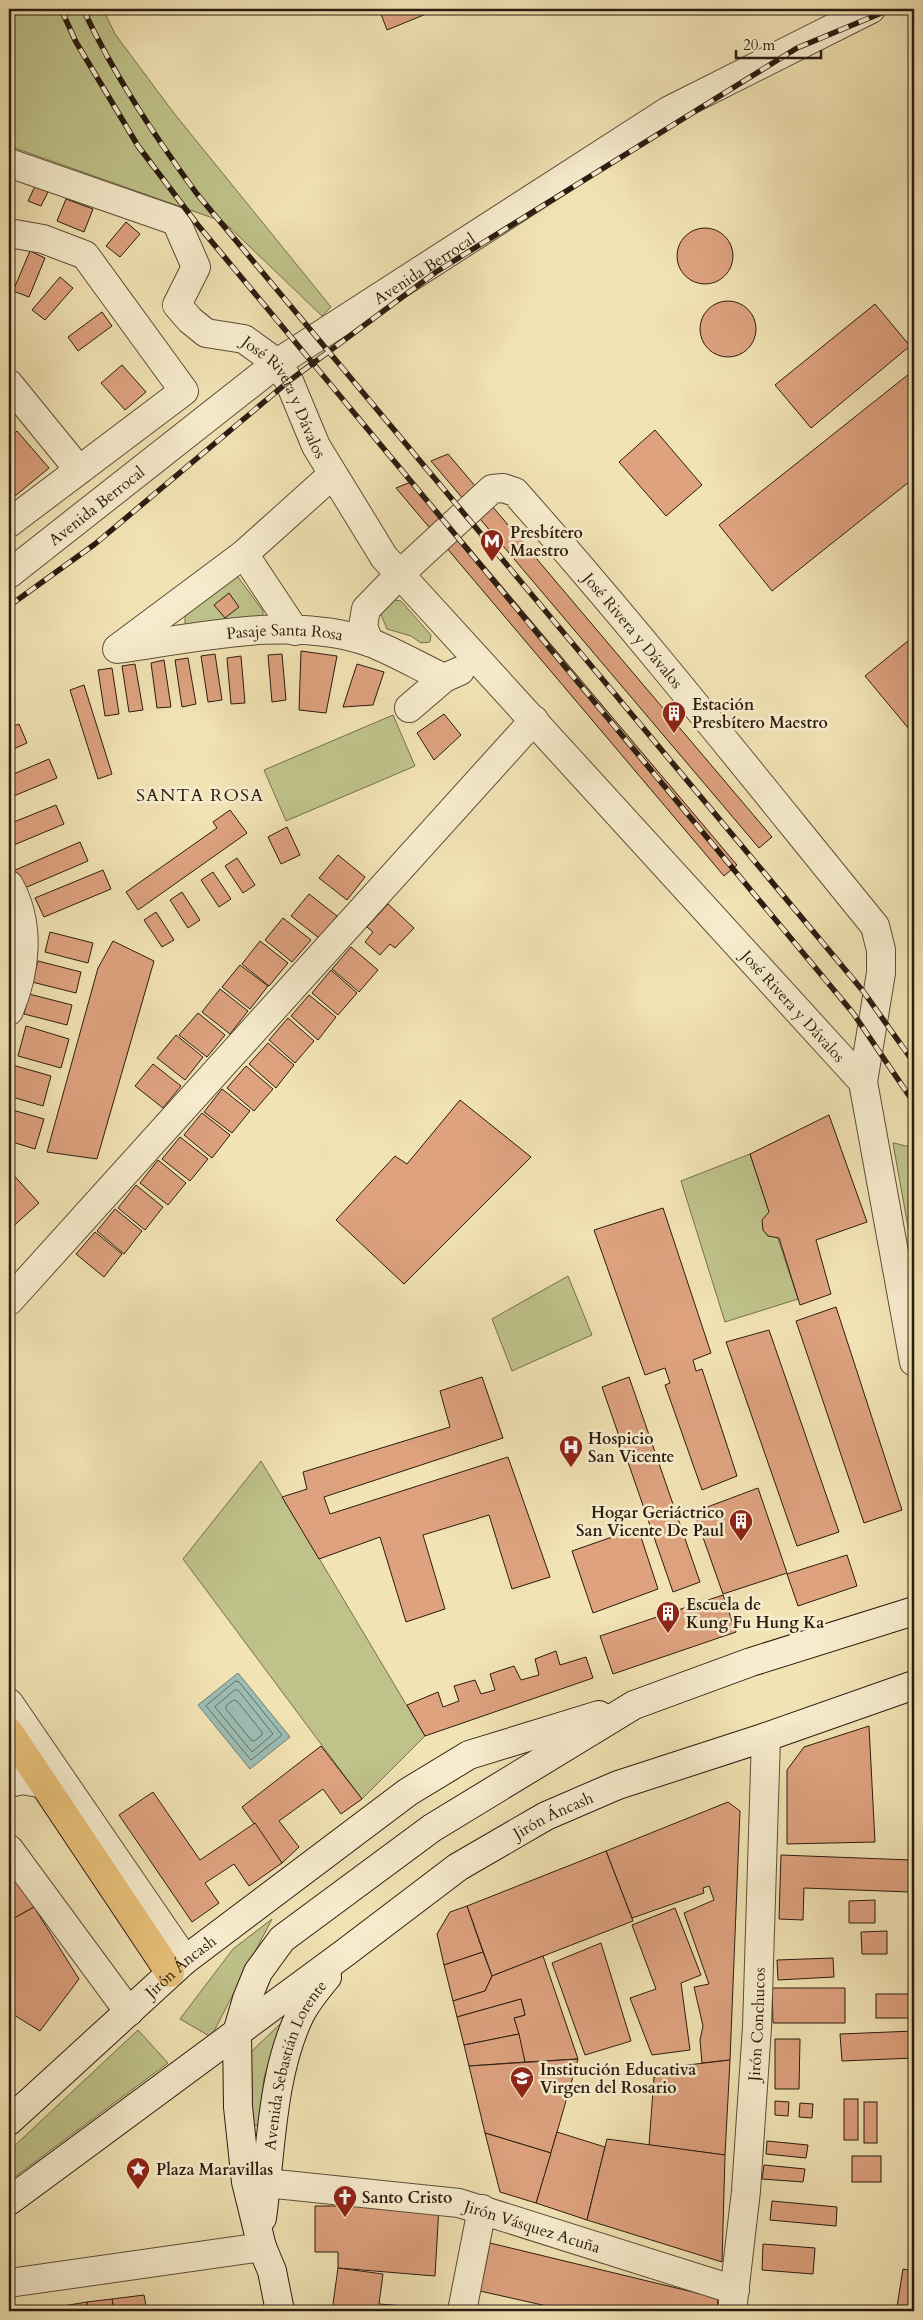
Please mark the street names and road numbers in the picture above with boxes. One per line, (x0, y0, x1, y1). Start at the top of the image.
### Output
street label: Avenida Berrocal (369, 228, 480, 310)
street label: José Rivera y Dávalos (236, 330, 331, 463)
street label: Avenida Berrocal (44, 461, 150, 551)
street label: José Rivera y Dávalos (576, 567, 687, 693)
street label: Pasaje Santa Rosa (225, 619, 345, 647)
street label: José Rivera y Dávalos (735, 944, 850, 1067)
street label: Jirón Áncash (508, 1787, 597, 1846)
street label: Jirón Áncash (139, 1930, 221, 2005)
street label: Jirón Conchucos (743, 1967, 771, 2084)
street label: Avenida Sebastián Lorente (259, 1976, 332, 2151)
street label: Jirón Vásquez Acuña (459, 2195, 603, 2259)

